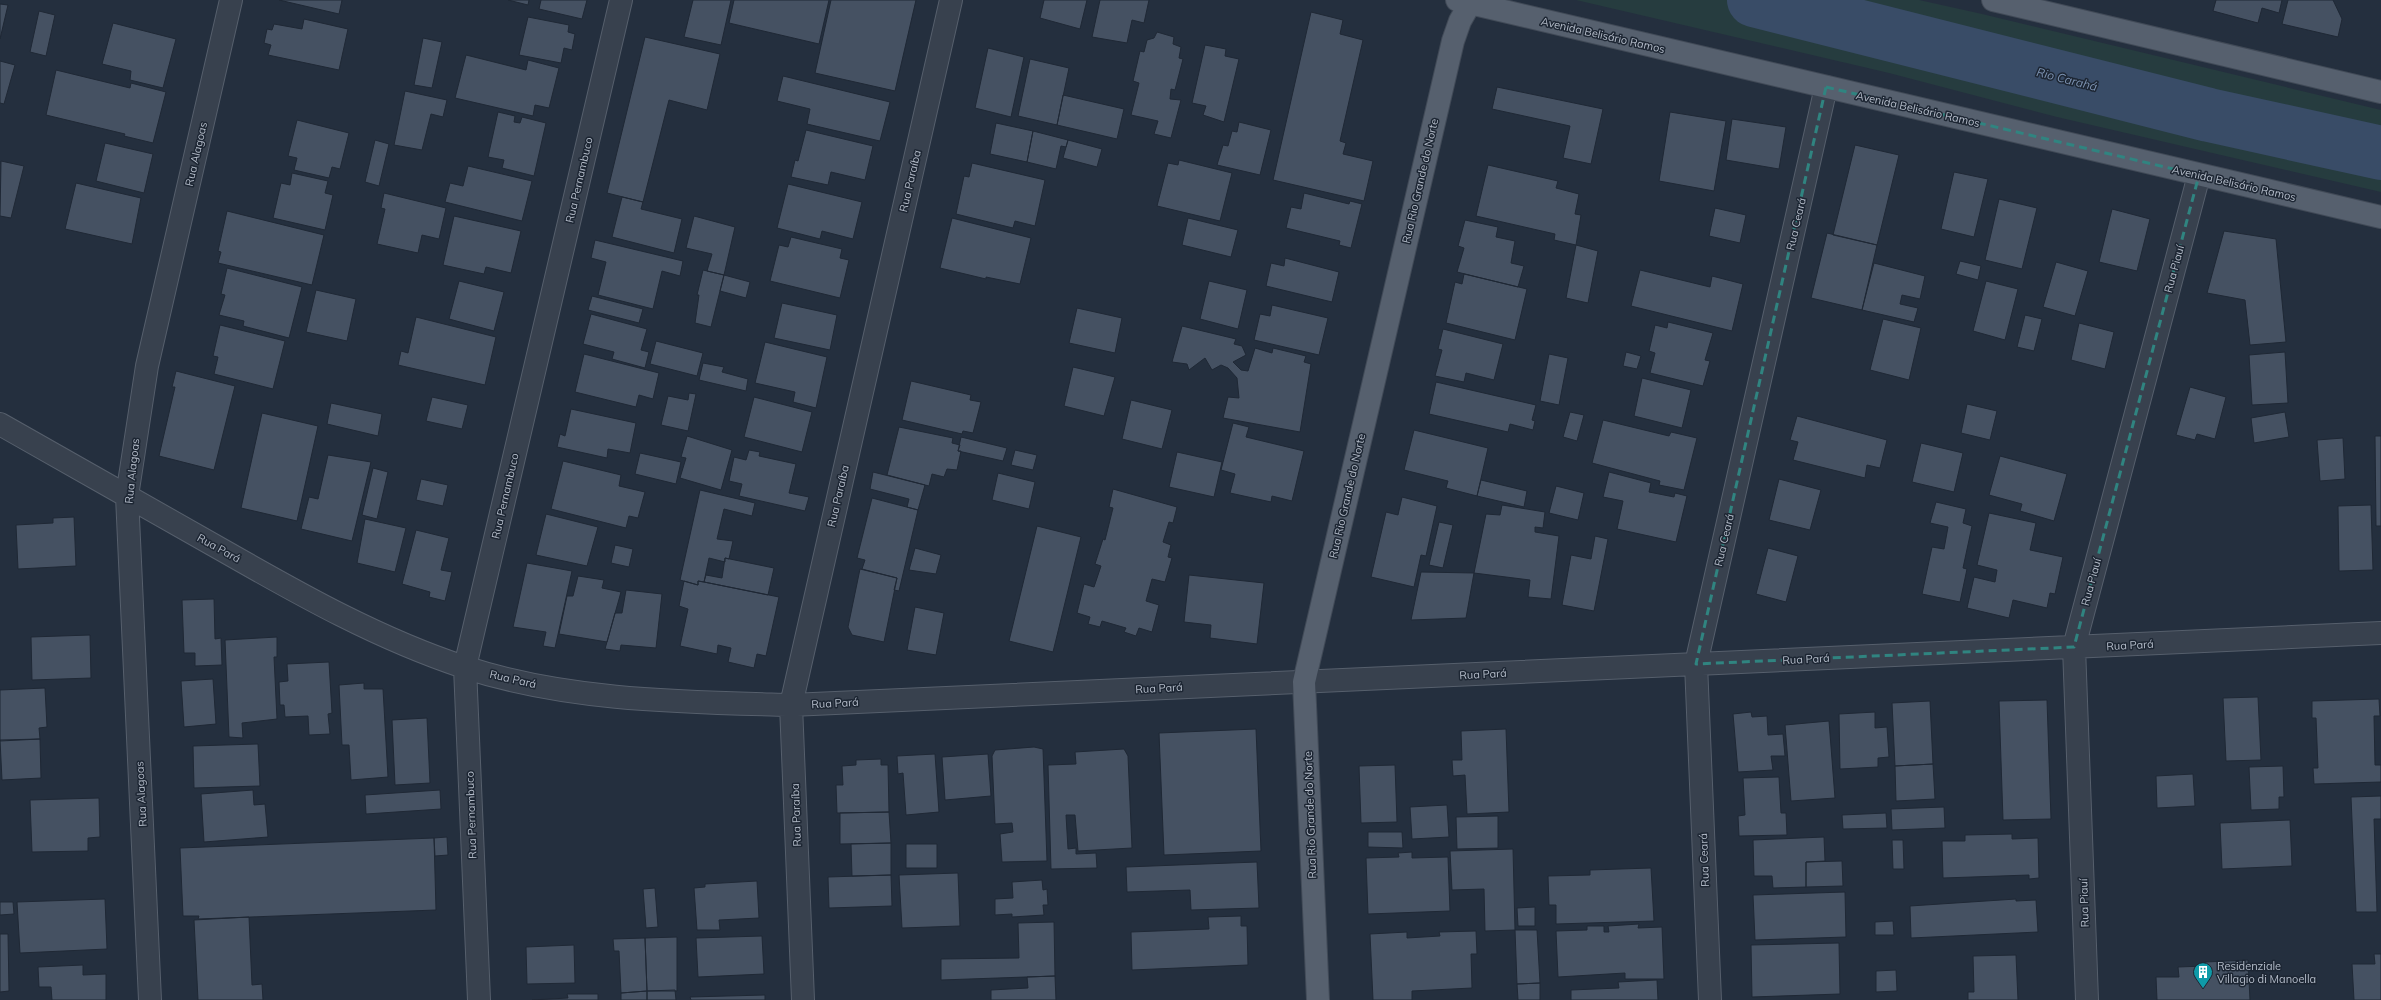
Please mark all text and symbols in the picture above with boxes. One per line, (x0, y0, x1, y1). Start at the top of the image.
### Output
street label: Avenida Belisário Ramos (1540, 14, 1666, 56)
water label: Rio Carahá (2035, 64, 2099, 94)
street label: Avenida Belisário Ramos (1855, 88, 1981, 130)
street label: Rua Rio Grande do Norte (1399, 117, 1441, 245)
street label: Rua Alagoas (182, 120, 210, 188)
street label: Rua Pernambuco (562, 136, 596, 224)
street label: Rua Paraíba (896, 149, 924, 213)
street label: Avenida Belisário Ramos (2171, 162, 2297, 204)
street label: Rua Ceará (1783, 196, 1809, 252)
street label: Rua Piauí (2161, 242, 2187, 294)
street label: Rua Rio Grande do Norte (1326, 432, 1368, 560)
street label: Rua Alagoas (122, 438, 142, 504)
street label: Rua Pernambuco (488, 452, 522, 540)
street label: Rua Paraíba (824, 464, 852, 528)
street label: Rua Ceará (1711, 512, 1737, 568)
street label: Rua Pará (195, 530, 243, 566)
street label: Rua Piauí (2078, 555, 2104, 607)
street label: Rua Pará (2106, 637, 2154, 653)
street label: Rua Pará (1782, 651, 1830, 667)
street label: Rua Pará (1459, 666, 1507, 682)
street label: Rua Pará (488, 667, 538, 691)
street label: Rua Pará (1135, 680, 1183, 696)
street label: Rua Pará (811, 695, 859, 711)
street label: Rua Rio Grande do Norte (1301, 751, 1319, 879)
street label: Rua Alagoas (132, 761, 150, 827)
street label: Rua Pernambuco (462, 771, 480, 859)
street label: Rua Paraíba (788, 783, 804, 847)
street label: Rua Ceará (1696, 833, 1712, 887)
street label: Rua Piauí (2076, 877, 2092, 928)
place label: Residenziale Villagio di Manoella (2217, 959, 2316, 986)
building icon: Residenziale Villagio di Manoella (2192, 961, 2214, 989)

